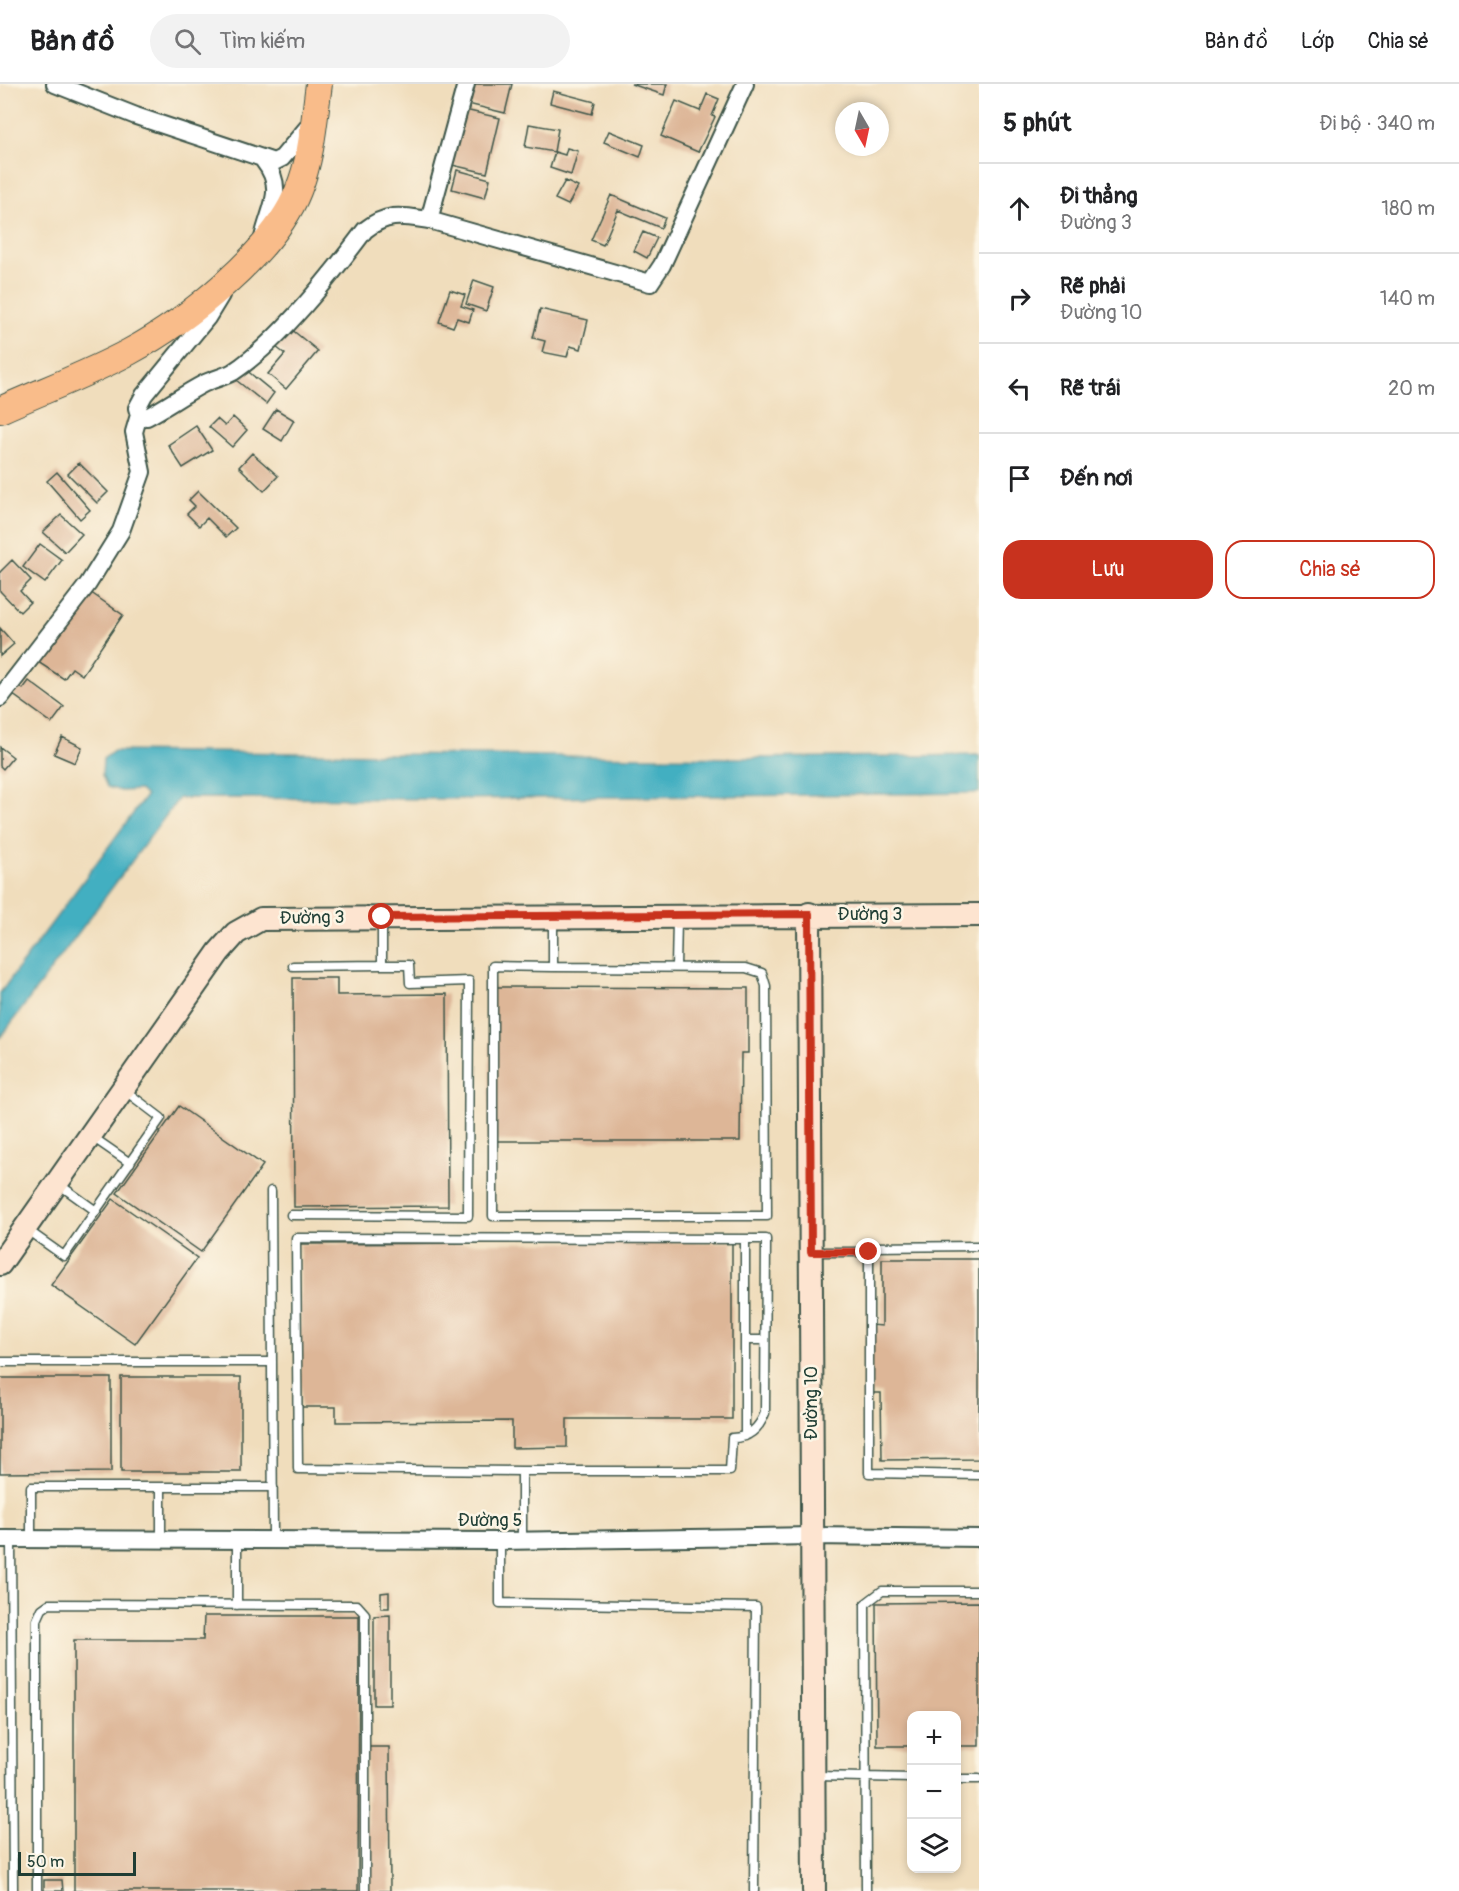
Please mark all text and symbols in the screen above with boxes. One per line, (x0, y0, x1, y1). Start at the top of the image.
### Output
search box (150, 14, 570, 68)
text: Bản đồ (30, 24, 114, 59)
icon: search (171, 25, 204, 58)
text: Tìm kiếm (219, 27, 305, 55)
text: Bản đồ (1204, 28, 1268, 55)
text: Lớp (1301, 28, 1334, 55)
text: Chia sẻ (1367, 28, 1429, 55)
north arrow (835, 102, 889, 156)
text: 5 phút (1003, 107, 1071, 139)
text: Đi bộ · 340 m (1319, 111, 1435, 136)
text: Đi thẳng (1060, 182, 1138, 210)
icon: ahead (1003, 192, 1036, 225)
text: 180 m (1381, 196, 1435, 221)
text: Đường 3 (1060, 210, 1132, 235)
text: Rẽ phải (1060, 272, 1125, 300)
icon: right (1003, 282, 1036, 315)
text: 140 m (1380, 286, 1435, 311)
text: Đường 10 (1060, 300, 1142, 325)
icon: left (1003, 372, 1036, 405)
text: Rẽ trái (1060, 374, 1120, 402)
text: 20 m (1388, 376, 1435, 401)
icon: arrive (1003, 462, 1036, 495)
text: Đến nơi (1060, 464, 1132, 492)
button: Lưu (1003, 540, 1213, 599)
button: Chia sẻ (1225, 540, 1435, 599)
route start (368, 903, 394, 929)
street label: Đường 3 (838, 903, 902, 926)
street label: Đường 3 (279, 906, 345, 930)
route end (855, 1238, 881, 1264)
street label: Đường 10 (800, 1366, 823, 1440)
street label: Đường 5 (458, 1509, 522, 1532)
map controls (907, 1711, 961, 1873)
button: + (907, 1711, 961, 1765)
button: − (907, 1765, 961, 1819)
button: layers (907, 1819, 961, 1873)
scale bar (18, 1849, 136, 1876)
text: 50 m (27, 1852, 64, 1872)

